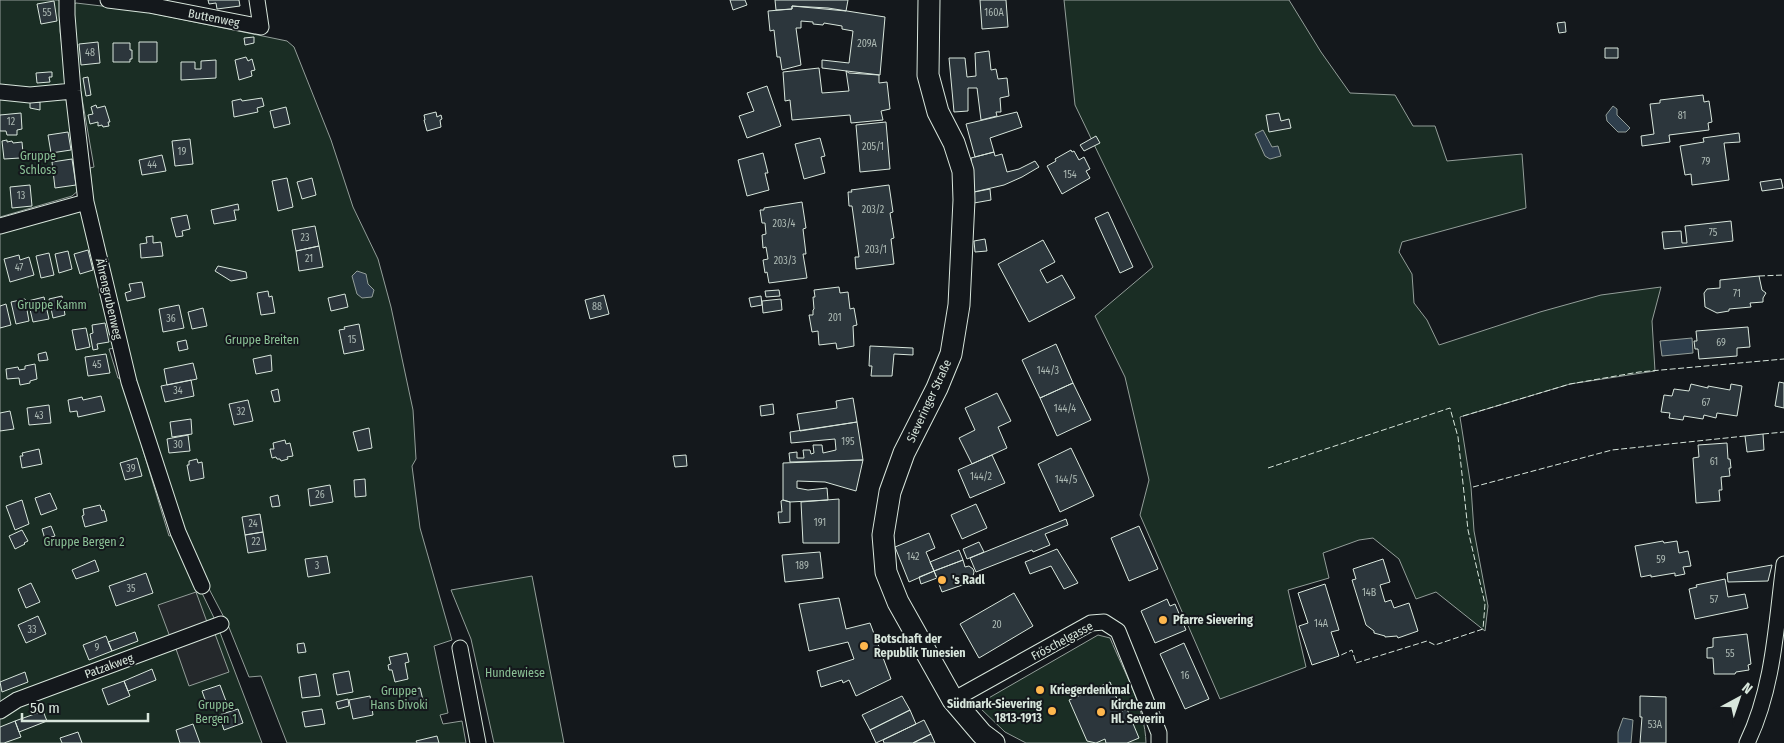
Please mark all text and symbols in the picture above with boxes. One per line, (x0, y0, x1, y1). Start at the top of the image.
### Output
street label: Buttenweg (187, 6, 241, 30)
house number: 55 (42, 7, 52, 19)
house number: 160A (984, 7, 1004, 19)
house number: 209A (857, 38, 878, 50)
house number: 48 (85, 47, 95, 59)
house number: 81 (1678, 110, 1686, 122)
house number: 12 (7, 116, 16, 128)
house number: 205/1 (862, 141, 884, 153)
house number: 19 (178, 146, 187, 158)
park label: Gruppe Schloss (20, 149, 56, 177)
house number: 79 (1702, 156, 1711, 168)
house number: 44 (147, 159, 157, 171)
house number: 154 (1063, 169, 1077, 181)
house number: 13 (17, 190, 26, 202)
house number: 203/2 (862, 204, 885, 216)
house number: 203/4 (773, 218, 796, 230)
house number: 75 (1709, 227, 1718, 239)
house number: 23 (301, 232, 310, 244)
house number: 203/1 (865, 244, 887, 256)
house number: 21 (305, 253, 313, 265)
house number: 203/3 (774, 255, 797, 267)
street label: Ährengrubenweg (93, 257, 126, 341)
house number: 47 (15, 262, 23, 274)
house number: 71 (1733, 288, 1741, 300)
park label: Gruppe Kamm (17, 298, 87, 312)
house number: 88 (592, 301, 602, 313)
house number: 201 (828, 312, 842, 324)
house number: 36 (166, 313, 176, 325)
park label: Gruppe Breiten (225, 333, 299, 347)
house number: 15 (348, 334, 357, 346)
house number: 69 (1716, 337, 1726, 349)
street label: Sieveringer Straße (904, 357, 954, 445)
house number: 45 (92, 359, 102, 371)
house number: 144/3 (1037, 365, 1060, 377)
house number: 34 (173, 385, 183, 397)
house number: 67 (1702, 397, 1710, 409)
house number: 144/4 (1054, 403, 1076, 415)
house number: 32 (237, 406, 246, 418)
house number: 43 (34, 410, 44, 422)
house number: 195 (841, 436, 855, 448)
house number: 30 (173, 439, 183, 451)
house number: 61 (1710, 456, 1718, 468)
house number: 39 (126, 463, 136, 475)
house number: 144/2 (970, 471, 993, 483)
house number: 144/5 (1055, 474, 1078, 486)
house number: 26 (315, 489, 325, 501)
house number: 191 (814, 517, 826, 529)
house number: 24 (248, 518, 258, 530)
park label: Gruppe Bergen 2 (43, 535, 125, 549)
house number: 22 (252, 536, 261, 548)
house number: 142 (906, 551, 920, 563)
house number: 59 (1656, 554, 1666, 566)
house number: 3 (315, 560, 320, 572)
house number: 189 (795, 560, 809, 572)
place label: 's Radl (952, 573, 985, 587)
marker: 's Radl (936, 574, 948, 586)
house number: 35 (126, 583, 136, 595)
house number: 14B (1362, 587, 1377, 599)
house number: 57 (1710, 594, 1718, 606)
place label: Pfarre Sievering (1173, 613, 1253, 627)
marker: Pfarre Sievering (1157, 614, 1169, 626)
house number: 14A (1314, 618, 1329, 630)
house number: 20 (992, 619, 1002, 631)
street label: Fröschelgasse (1029, 619, 1095, 663)
house number: 33 (27, 624, 37, 636)
place label: Botschaft der Republik Tunesien (874, 632, 966, 660)
marker: Botschaft der Republik Tunesien (858, 640, 870, 652)
house number: 9 (95, 642, 100, 654)
house number: 55 (1725, 648, 1735, 660)
street label: Patzakweg (83, 651, 136, 681)
park label: Hundewiese (485, 666, 545, 680)
house number: 16 (1181, 670, 1189, 682)
north arrow (1714, 673, 1764, 723)
text: N (1738, 679, 1756, 698)
place label: Kriegerdenkmal (1050, 683, 1130, 697)
park label: Gruppe Hans Divoki (370, 684, 428, 712)
marker: Kriegerdenkmal (1034, 684, 1046, 696)
scale bar (22, 690, 149, 722)
place label: Südmark-Sievering 1813-1913 (947, 697, 1042, 725)
park label: Gruppe Bergen 1 (195, 698, 237, 726)
place label: Kirche zum Hl. Severin (1111, 698, 1166, 726)
text: 50 m (30, 699, 60, 717)
marker: Südmark-Sievering 1813-1913 (1046, 705, 1058, 717)
marker: Kirche zum Hl. Severin (1095, 706, 1107, 718)
house number: 53A (1648, 719, 1663, 731)

